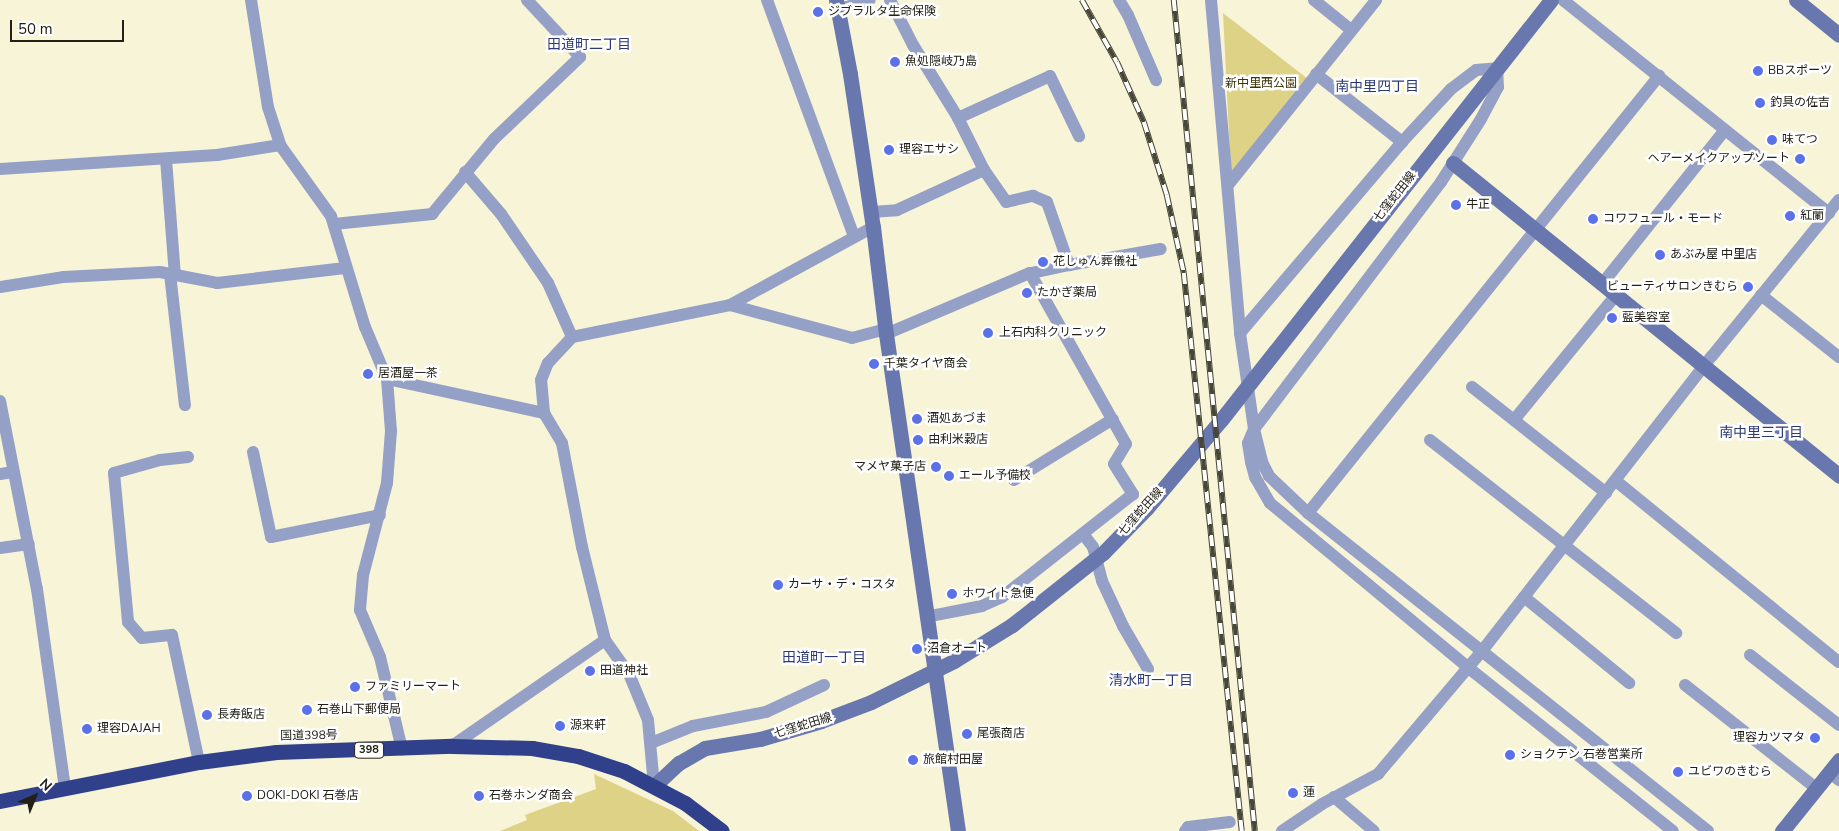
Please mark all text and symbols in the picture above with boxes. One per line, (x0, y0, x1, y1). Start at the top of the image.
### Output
place label: ジブラルタ生命保険 (828, 5, 936, 19)
marker: ジブラルタ生命保険 (812, 6, 824, 18)
scale bar (12, 10, 126, 42)
text: 50 m (18, 19, 53, 39)
district label: 田道町二丁目 (547, 37, 631, 53)
place label: 魚処隠岐乃島 (905, 55, 977, 69)
marker: 魚処隠岐乃島 (889, 56, 901, 68)
place label: BBスポーツ (1768, 64, 1832, 78)
marker: BBスポーツ (1752, 65, 1764, 77)
park label: 新中里西公園 (1225, 77, 1297, 91)
district label: 南中里四丁目 (1335, 79, 1419, 95)
place label: 釣具の佐吉 (1770, 96, 1830, 110)
marker: 釣具の佐吉 (1754, 97, 1766, 109)
place label: 味てつ (1782, 133, 1818, 147)
marker: 味てつ (1766, 134, 1778, 146)
place label: 理容エサシ (899, 143, 959, 157)
marker: 理容エサシ (883, 144, 895, 156)
place label: ヘアーメイクアップソート (1647, 152, 1790, 166)
marker: ヘアーメイクアップソート (1794, 153, 1806, 165)
street label: 七窪蛇田線 (1371, 169, 1419, 225)
place label: 牛正 (1466, 198, 1490, 212)
marker: 牛正 (1450, 199, 1462, 211)
place label: 紅蘭 (1800, 209, 1824, 223)
marker: 紅蘭 (1784, 210, 1796, 222)
place label: コワフュール・モード (1603, 212, 1723, 226)
marker: コワフュール・モード (1587, 213, 1599, 225)
place label: あぶみ屋 中里店 (1670, 248, 1757, 262)
marker: あぶみ屋 中里店 (1654, 249, 1666, 261)
place label: 花しゅん葬儀社 (1053, 255, 1137, 269)
marker: 花しゅん葬儀社 (1037, 256, 1049, 268)
place label: ビューティサロンきむら (1606, 280, 1738, 294)
marker: ビューティサロンきむら (1742, 281, 1754, 293)
place label: たかぎ薬局 (1037, 286, 1097, 300)
marker: たかぎ薬局 (1021, 287, 1033, 299)
place label: 藍美容室 (1622, 311, 1670, 325)
marker: 藍美容室 (1606, 312, 1618, 324)
marker: 上石内科クリニック (981, 326, 995, 340)
place label: 上石内科クリニック (999, 326, 1107, 340)
place label: 千葉タイヤ商会 (884, 357, 968, 371)
marker: 千葉タイヤ商会 (868, 358, 880, 370)
place label: 居酒屋一茶 (378, 367, 438, 381)
marker: 居酒屋一茶 (362, 368, 374, 380)
place label: 酒処あづま (927, 412, 987, 426)
marker: 酒処あづま (911, 413, 923, 425)
district label: 南中里三丁目 (1719, 425, 1803, 441)
place label: 由利米穀店 (928, 433, 988, 447)
marker: 由利米穀店 (912, 434, 924, 446)
place label: マメヤ菓子店 (854, 460, 926, 474)
marker: マメヤ菓子店 (930, 461, 942, 473)
place label: エール予備校 (959, 469, 1031, 483)
marker: エール予備校 (943, 470, 955, 482)
street label: 七窪蛇田線 (1116, 485, 1166, 539)
place label: カーサ・デ・コスタ (788, 578, 896, 592)
marker: カーサ・デ・コスタ (772, 579, 784, 591)
place label: ホワイト急便 (962, 587, 1034, 601)
marker: ホワイト急便 (946, 588, 958, 600)
place label: 沼倉オート (927, 642, 987, 656)
marker: 沼倉オート (911, 643, 923, 655)
district label: 田道町一丁目 (782, 650, 866, 666)
place label: 田道神社 (600, 664, 648, 678)
marker: 田道神社 (584, 665, 596, 677)
district label: 清水町一丁目 (1109, 673, 1193, 689)
place label: ファミリーマート (365, 680, 461, 694)
marker: ファミリーマート (349, 681, 361, 693)
place label: 石巻山下郵便局 (317, 703, 401, 717)
marker: 石巻山下郵便局 (301, 704, 313, 716)
place label: 長寿飯店 (217, 708, 265, 722)
marker: 長寿飯店 (201, 709, 213, 721)
street label: 七窪蛇田線 (772, 710, 834, 742)
place label: 源来軒 (570, 719, 606, 733)
marker: 源来軒 (554, 720, 566, 732)
place label: 理容DAJAH (97, 722, 161, 736)
marker: 理容DAJAH (81, 723, 93, 735)
place label: 尾張商店 (977, 727, 1025, 741)
street label: 国道398号 (280, 728, 338, 744)
marker: 尾張商店 (961, 728, 973, 740)
place label: 理容カツマタ (1733, 731, 1805, 745)
marker: 理容カツマタ (1809, 732, 1821, 744)
road number: 398 (354, 742, 384, 758)
place label: ショクテン 石巻営業所 (1520, 748, 1643, 762)
marker: ショクテン 石巻営業所 (1504, 749, 1516, 761)
place label: 旅館村田屋 (923, 753, 983, 767)
marker: 旅館村田屋 (907, 754, 919, 766)
place label: ユビワのきむら (1688, 765, 1772, 779)
marker: ユビワのきむら (1672, 766, 1684, 778)
north arrow (10, 771, 60, 821)
text: N (35, 774, 56, 795)
place label: 蓮 (1303, 786, 1315, 800)
marker: 蓮 (1287, 787, 1299, 799)
place label: DOKI-DOKI 石巻店 (257, 789, 359, 803)
place label: 石巻ホンダ商会 (489, 789, 573, 803)
marker: DOKI-DOKI 石巻店 (241, 790, 253, 802)
marker: 石巻ホンダ商会 (473, 790, 485, 802)

